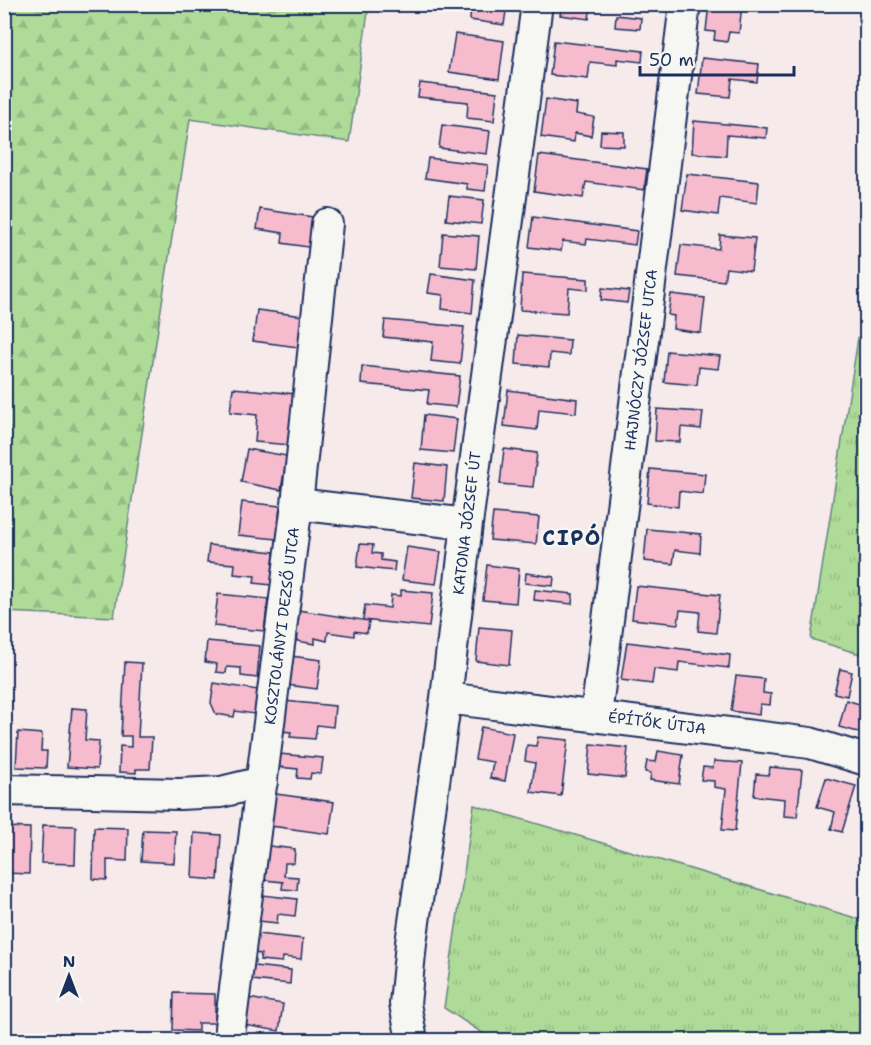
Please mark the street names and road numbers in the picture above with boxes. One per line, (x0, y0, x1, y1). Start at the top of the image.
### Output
street label: HAJNÓCZY JÓZSEF UTCA (619, 268, 662, 452)
street label: KATONA JÓZSEF ÚT (447, 450, 486, 596)
street label: KOSZTOLÁNYI DEZSŐ UTCA (259, 526, 304, 726)
street label: ÉPÍTŐK ÚTJA (607, 706, 707, 739)

